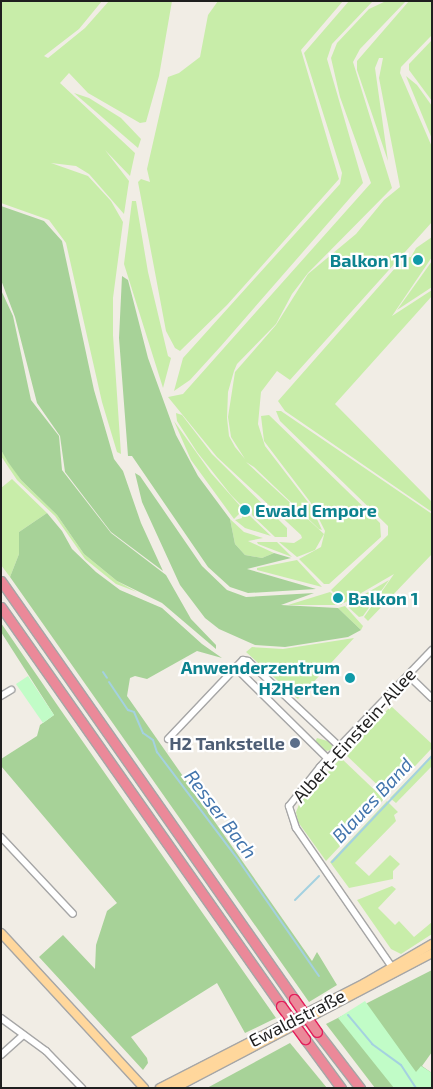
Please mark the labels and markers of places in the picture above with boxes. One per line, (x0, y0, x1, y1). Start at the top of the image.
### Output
place label: Balkon 11 (330, 249, 408, 271)
marker: Balkon 11 (412, 254, 424, 266)
place label: Ewald Empore (255, 499, 377, 521)
marker: Ewald Empore (239, 504, 251, 516)
place label: Balkon 1 (348, 587, 419, 609)
marker: Balkon 1 (332, 592, 344, 604)
place label: Anwenderzentrum H2Herten (181, 657, 340, 700)
marker: Anwenderzentrum H2Herten (344, 672, 356, 684)
place label: H2 Tankstelle (169, 732, 285, 754)
marker: H2 Tankstelle (289, 737, 301, 749)

